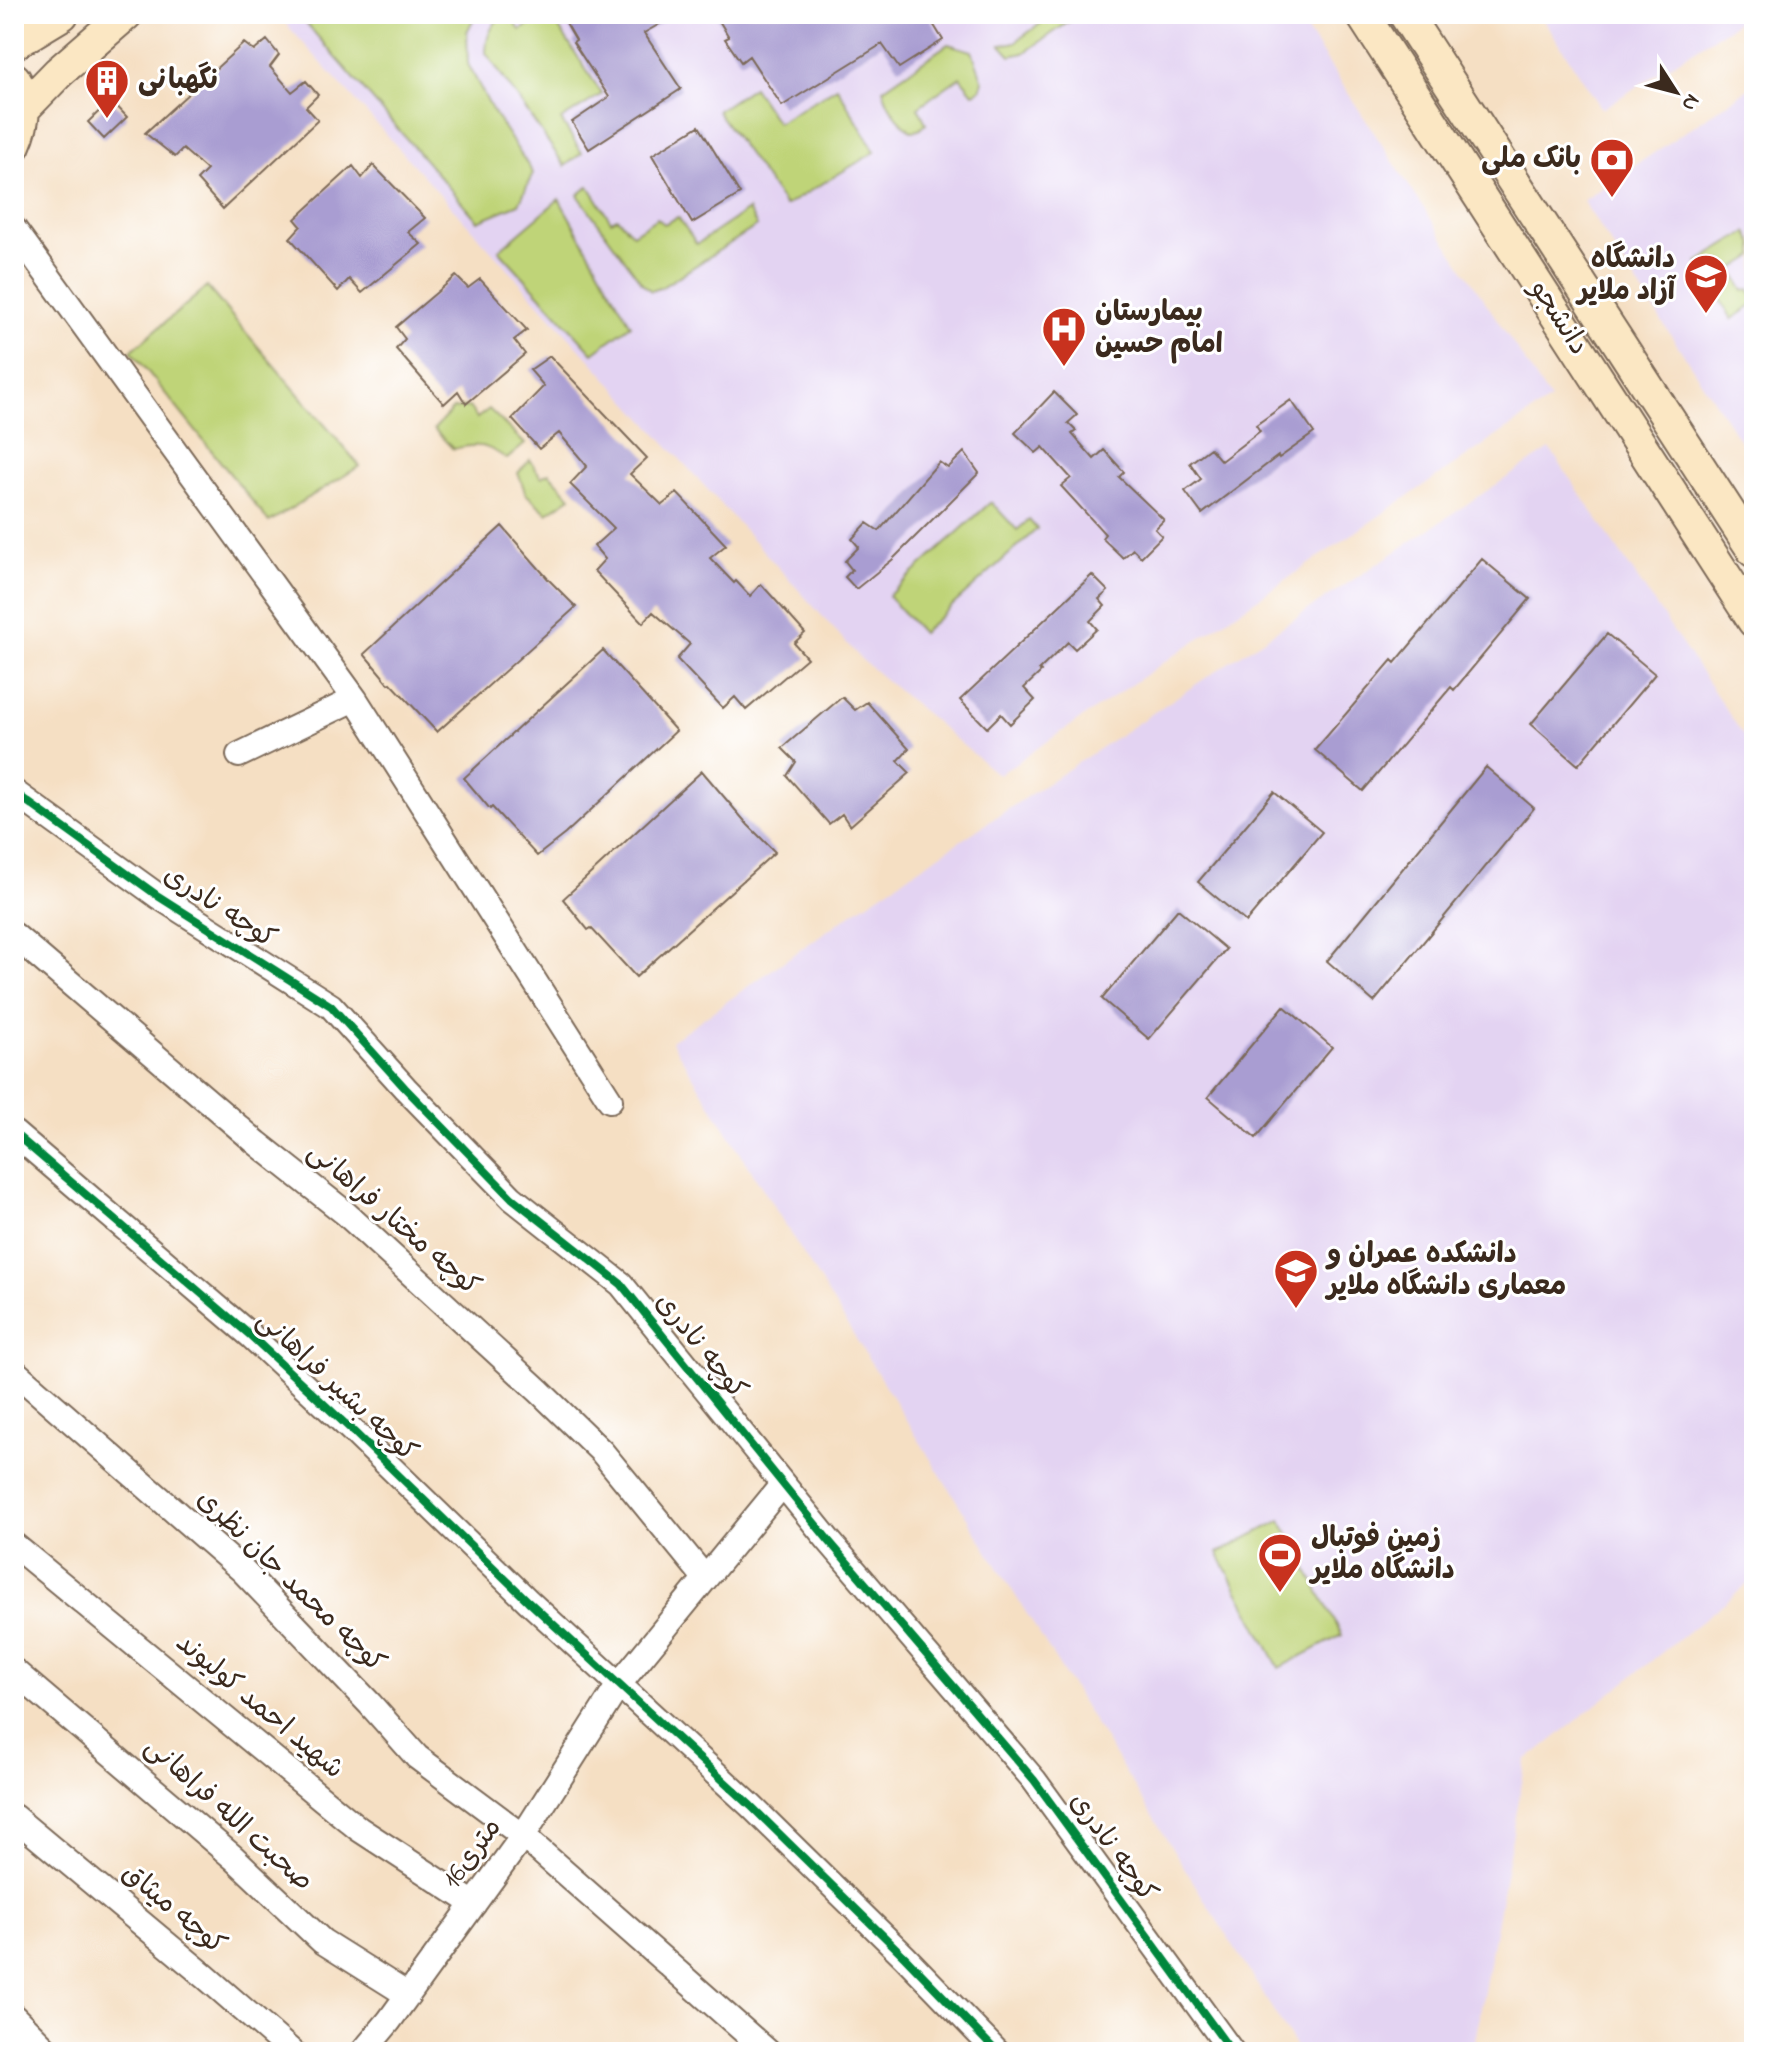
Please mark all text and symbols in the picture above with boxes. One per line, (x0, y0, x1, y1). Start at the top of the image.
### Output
north arrow (1636, 52, 1716, 132)
building icon: نگهبانی (83, 57, 131, 120)
place label: نگهبانی (138, 61, 218, 102)
text: N (1672, 87, 1707, 117)
bank icon: بانک ملی (1588, 136, 1636, 199)
place label: بانک ملی (1481, 140, 1581, 181)
place label: دانشگاه آزاد ملایر (1574, 240, 1677, 313)
school or university icon: دانشگاه آزاد ملایر (1682, 252, 1730, 315)
street label: دانشجو (1518, 271, 1598, 364)
place label: بیمارستان امام حسین (1095, 293, 1223, 366)
hospital icon: بیمارستان امام حسین (1040, 305, 1088, 368)
street label: کوچه نادری (154, 856, 284, 960)
street label: کوچه مختار فراهانی (297, 1133, 489, 1307)
place label: دانشکده عمران و معماری دانشگاه ملایر (1324, 1235, 1566, 1308)
school or university icon: دانشکده عمران و معماری دانشگاه ملایر (1272, 1247, 1320, 1310)
street label: کوچه نادری (644, 1284, 756, 1410)
street label: کوچه بشیر فراهانی (246, 1301, 426, 1473)
street label: کوچه محمد جان نظری (186, 1481, 394, 1683)
place label: زمین فوتبال دانشگاه ملایر (1308, 1519, 1455, 1592)
sports icon: زمین فوتبال دانشگاه ملایر (1256, 1531, 1304, 1594)
street label: شهید احمد کولیوند (166, 1624, 352, 1790)
street label: صحبت الله فراهانی (134, 1728, 322, 1902)
street label: کوچه نادری (1058, 1784, 1166, 1912)
street label: 16متری (433, 1810, 513, 1898)
street label: کوچه میثاق (112, 1854, 234, 1966)

